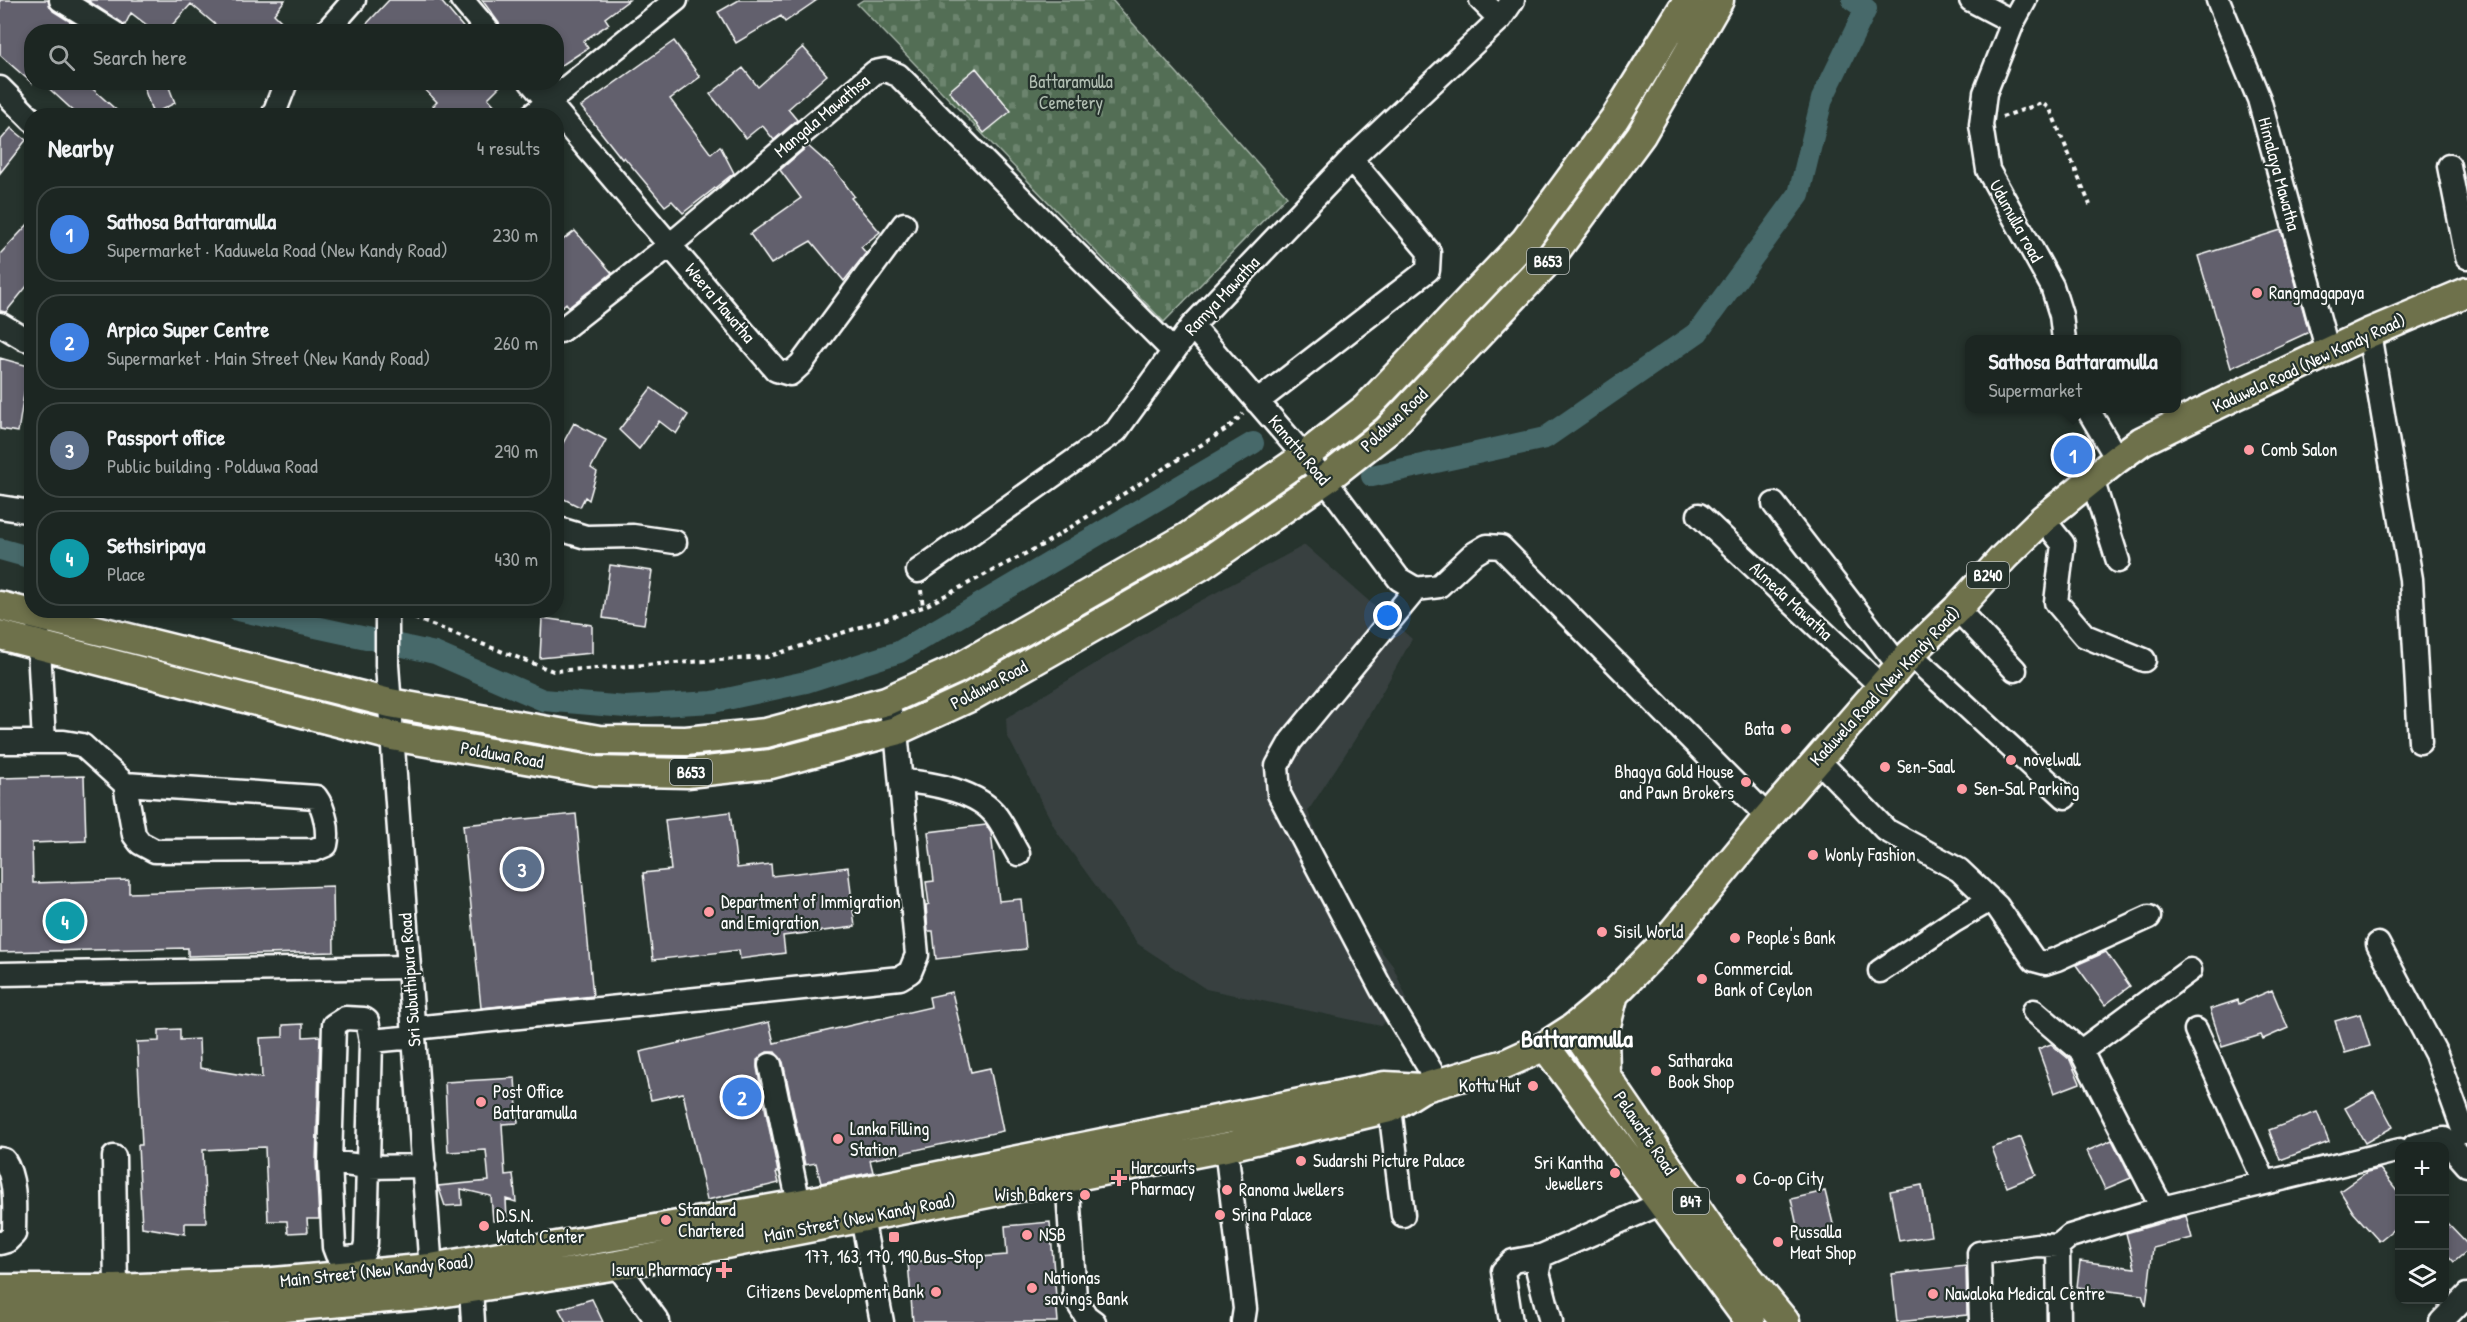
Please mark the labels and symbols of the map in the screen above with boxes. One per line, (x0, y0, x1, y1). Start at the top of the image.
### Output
street label: Mangala Mawathsa (769, 68, 875, 163)
park label: Battaramulla Cemetery (1029, 69, 1113, 115)
street label: Himalaya Mawatha (2252, 114, 2307, 233)
street label: Udumulla road (1983, 175, 2049, 267)
road number: B653 (1527, 248, 1569, 274)
street label: Ramya Mawatha (1178, 250, 1265, 341)
street label: Weera Mawatha (679, 257, 761, 348)
place label: Rangmagapaya (2269, 280, 2364, 305)
marker: Rangmagapaya (2250, 286, 2264, 300)
street label: Kaduwela Road (New Kandy Road) (2208, 307, 2409, 418)
street label: Polduwa Road (1354, 382, 1433, 457)
street label: Kanatta Road (1263, 409, 1336, 490)
pin: 1 (2054, 432, 2092, 478)
place label: Comb Salon (2261, 437, 2337, 462)
marker: Comb Salon (2242, 443, 2256, 457)
street label: Almeda Mawatha (1744, 556, 1838, 646)
road number: B240 (1967, 562, 2009, 588)
street label: Kaduwela Road (New Kandy Road) (1804, 600, 1966, 771)
your location (1373, 601, 1402, 630)
street label: Polduwa Road (946, 654, 1032, 715)
place label: Bata (1745, 716, 1774, 741)
marker: Bata (1779, 722, 1793, 736)
street label: Polduwa Road (459, 735, 546, 774)
place label: novelwall (2023, 747, 2081, 772)
marker: novelwall (2004, 753, 2018, 767)
place label: Sen-Saal (1897, 754, 1955, 779)
road number: B653 (670, 759, 712, 785)
place label: Bhagya Gold House and Pawn Brokers (1615, 759, 1734, 805)
marker: Sen-Saal (1878, 760, 1892, 774)
marker: Bhagya Gold House and Pawn Brokers (1739, 775, 1753, 789)
place label: Sen-Sal Parking (1974, 776, 2079, 801)
marker: Sen-Sal Parking (1955, 782, 1969, 796)
place label: Wonly Fashion (1825, 842, 1916, 867)
pin: 3 (502, 846, 542, 892)
marker: Wonly Fashion (1806, 848, 1820, 862)
place label: Department of Immigration and Emigration (721, 889, 901, 935)
pin: 4 (46, 898, 84, 944)
marker: Department of Immigration and Emigration (702, 905, 716, 919)
street label: Sri Subuthipura Road (392, 912, 427, 1048)
place label: Sisil World (1614, 919, 1683, 944)
marker: Sisil World (1595, 925, 1609, 939)
place label: People's Bank (1747, 925, 1836, 950)
marker: People's Bank (1728, 931, 1742, 945)
place label: Commercial Bank of Ceylon (1714, 956, 1813, 1002)
marker: Commercial Bank of Ceylon (1695, 972, 1709, 986)
district label: Battaramulla (1521, 1022, 1633, 1054)
place label: Satharaka Book Shop (1668, 1048, 1734, 1094)
marker: Satharaka Book Shop (1649, 1064, 1663, 1078)
place label: Kottu Hut (1459, 1073, 1522, 1098)
pin: 2 (722, 1074, 762, 1120)
place label: Post Office Battaramulla (493, 1079, 577, 1125)
marker: Kottu Hut (1526, 1079, 1540, 1093)
street label: Pelawatte Road (1608, 1086, 1683, 1180)
marker: Post Office Battaramulla (474, 1095, 488, 1109)
place label: Lanka Filling Station (850, 1116, 929, 1162)
marker: Lanka Filling Station (831, 1132, 845, 1146)
place label: Sudarshi Picture Palace (1313, 1148, 1465, 1173)
place label: Sri Kantha Jewellers (1534, 1150, 1603, 1196)
marker: Sudarshi Picture Palace (1294, 1154, 1308, 1168)
place label: Harcourts Pharmacy (1131, 1155, 1195, 1201)
marker: Sri Kantha Jewellers (1608, 1166, 1622, 1180)
place label: Co-op City (1753, 1166, 1825, 1191)
marker: Harcourts Pharmacy (1112, 1171, 1126, 1185)
marker: Co-op City (1734, 1172, 1748, 1186)
place label: Ranoma Jwellers (1239, 1177, 1344, 1202)
place label: Wish Bakers (995, 1182, 1073, 1207)
marker: Ranoma Jwellers (1220, 1183, 1234, 1197)
street label: Main Street (New Kandy Road) (762, 1187, 958, 1248)
marker: Wish Bakers (1078, 1188, 1092, 1202)
road number: B47 (1673, 1188, 1709, 1214)
place label: Standard Chartered (678, 1197, 744, 1243)
place label: Srina Palace (1232, 1202, 1312, 1227)
place label: D.S.N. Watch Center (496, 1203, 585, 1249)
marker: Srina Palace (1213, 1208, 1227, 1222)
marker: Standard Chartered (659, 1213, 673, 1227)
marker: D.S.N. Watch Center (477, 1219, 491, 1233)
place label: Pussalla Meat Shop (1790, 1219, 1856, 1265)
place label: NSB (1039, 1222, 1066, 1247)
marker: NSB (1020, 1228, 1034, 1242)
marker: 177, 163, 170, 190 Bus-Stop (887, 1230, 901, 1244)
marker: Pussalla Meat Shop (1771, 1235, 1785, 1249)
place label: 177, 163, 170, 190 Bus-Stop (805, 1244, 983, 1269)
street label: Main Street (New Kandy Road) (279, 1248, 475, 1293)
place label: Isuru Pharmacy (611, 1257, 712, 1282)
marker: Isuru Pharmacy (717, 1263, 731, 1277)
place label: Nationas savings Bank (1044, 1265, 1129, 1311)
place label: Citizens Development Bank (746, 1279, 925, 1304)
marker: Nationas savings Bank (1025, 1281, 1039, 1295)
place label: Nawaloka Medical Centre (1945, 1281, 2105, 1306)
marker: Citizens Development Bank (929, 1285, 943, 1299)
marker: Nawaloka Medical Centre (1926, 1287, 1940, 1301)

